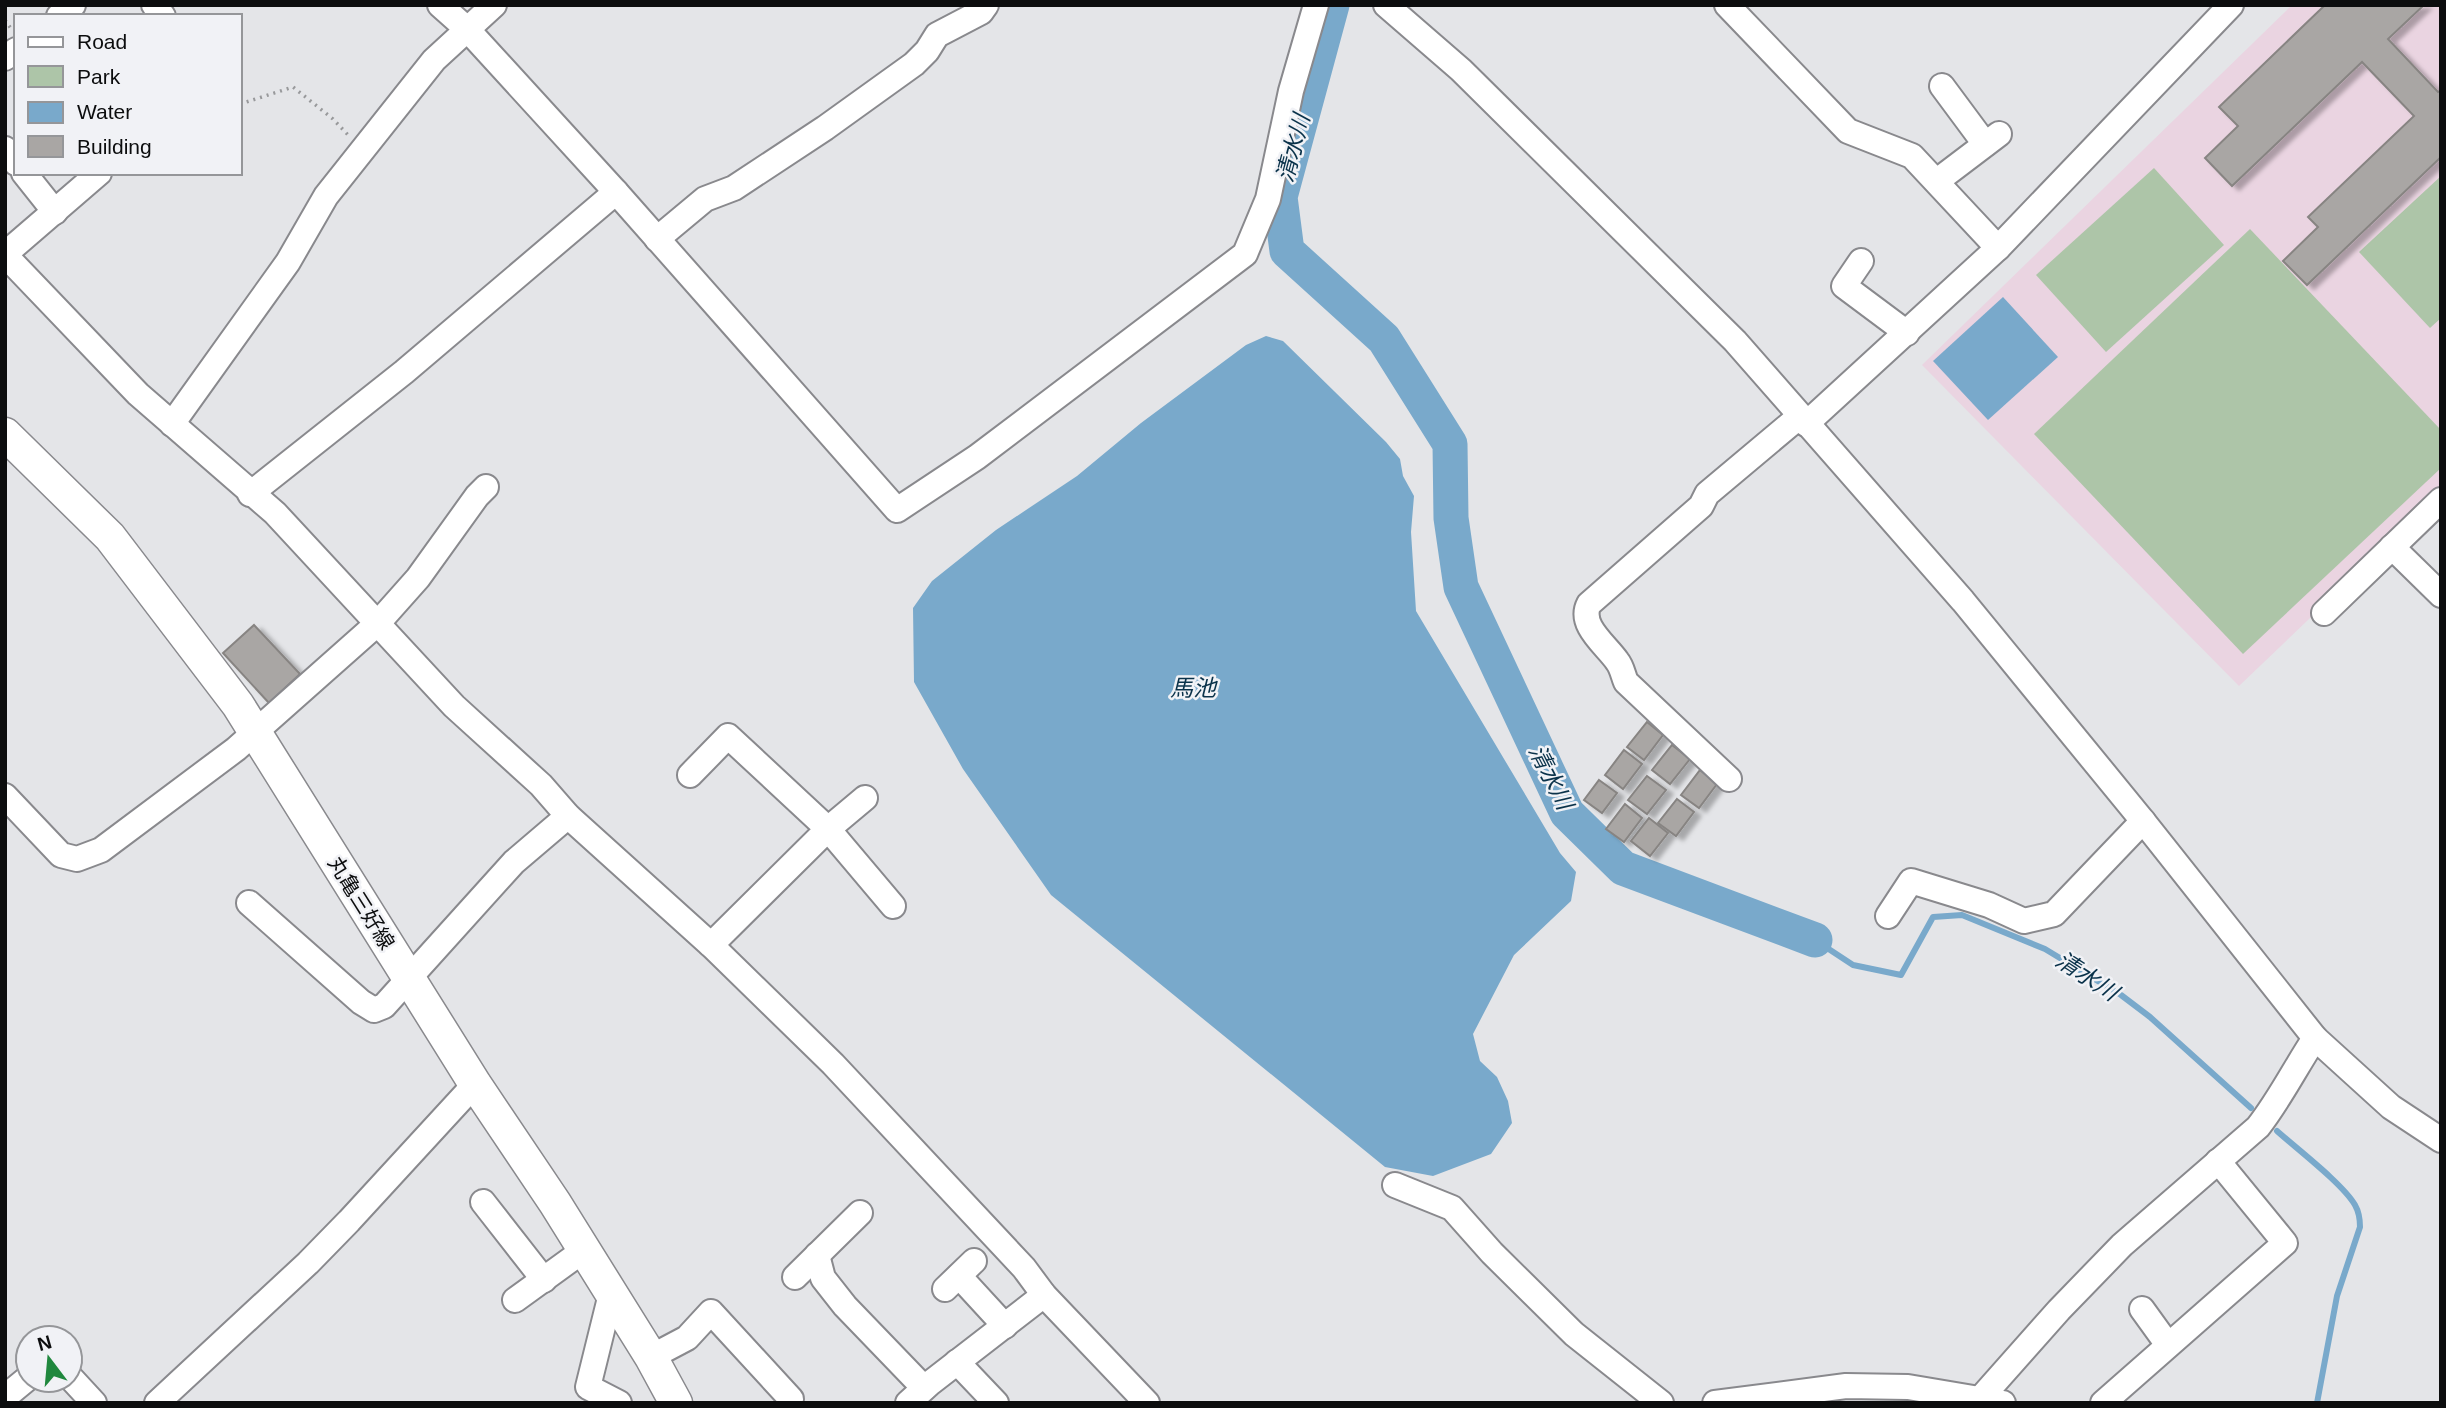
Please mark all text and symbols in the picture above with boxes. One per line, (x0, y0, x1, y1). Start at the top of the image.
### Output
legend (14, 14, 242, 175)
text: Road (77, 30, 127, 53)
text: Park (77, 65, 121, 88)
text: Water (77, 100, 132, 123)
water label: 清水川 (1272, 108, 1315, 185)
text: Building (77, 135, 152, 158)
water label: 馬池 (1170, 675, 1218, 701)
water label: 清水川 (1524, 740, 1580, 816)
street label: 丸亀三好線 (324, 852, 399, 953)
water label: 清水川 (2051, 946, 2126, 1007)
north arrow (14, 1324, 84, 1394)
text: N (35, 1331, 54, 1355)

